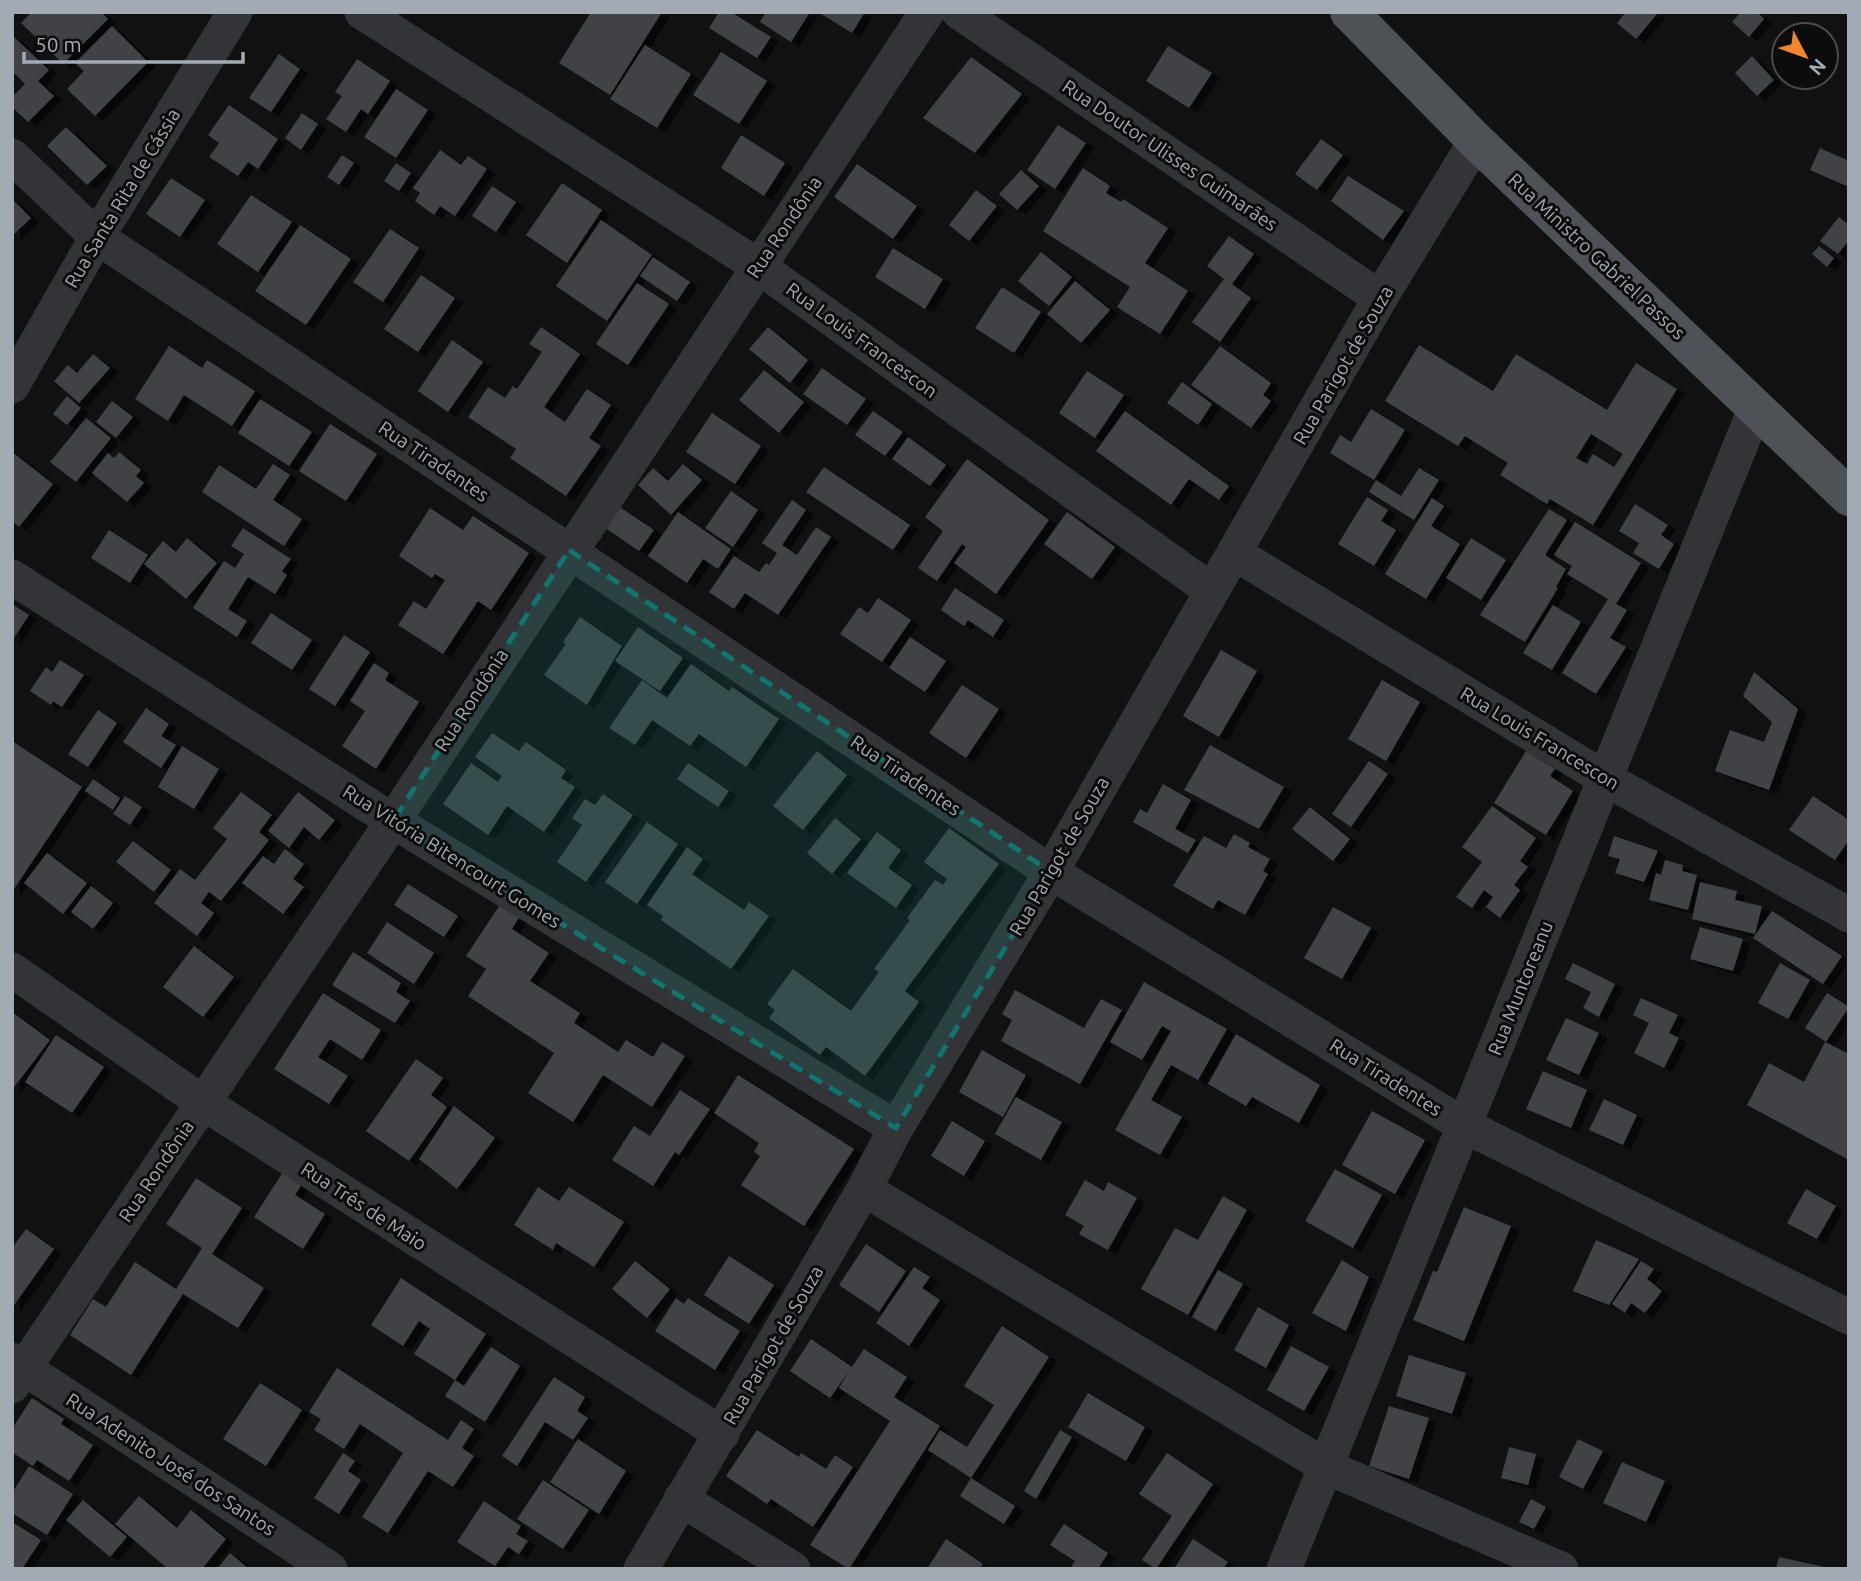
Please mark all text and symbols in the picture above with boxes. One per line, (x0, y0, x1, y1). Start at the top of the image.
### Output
scale bar (24, 21, 243, 65)
north arrow (1770, 21, 1840, 91)
text: 50 m (35, 32, 82, 56)
text: N (1805, 55, 1831, 80)
street label: Rua Doutor Ulisses Guimarães (1058, 75, 1282, 235)
street label: Rua Santa Rita de Cássia (60, 104, 184, 292)
street label: Rua Ministro Gabriel Passos (1504, 168, 1690, 344)
street label: Rua Rondônia (742, 172, 826, 282)
street label: Rua Louis Francescon (782, 278, 942, 402)
street label: Rua Parigot de Souza (1289, 282, 1397, 448)
street label: Rua Tiradentes (375, 416, 493, 506)
street label: Rua Rondônia (430, 645, 512, 755)
street label: Rua Louis Francescon (1457, 682, 1623, 794)
street label: Rua Tiradentes (847, 730, 965, 820)
street label: Rua Parigot de Souza (1005, 773, 1113, 939)
street label: Rua Vitória Bitencourt Gomes (339, 780, 565, 932)
street label: Rua Muntoreanu (1483, 918, 1557, 1058)
street label: Rua Tiradentes (1326, 1034, 1446, 1120)
street label: Rua Rondônia (114, 1116, 198, 1226)
street label: Rua Três de Maio (297, 1157, 431, 1255)
street label: Rua Parigot de Souza (719, 1262, 827, 1428)
street label: Rua Adenito José dos Santos (62, 1388, 280, 1540)

